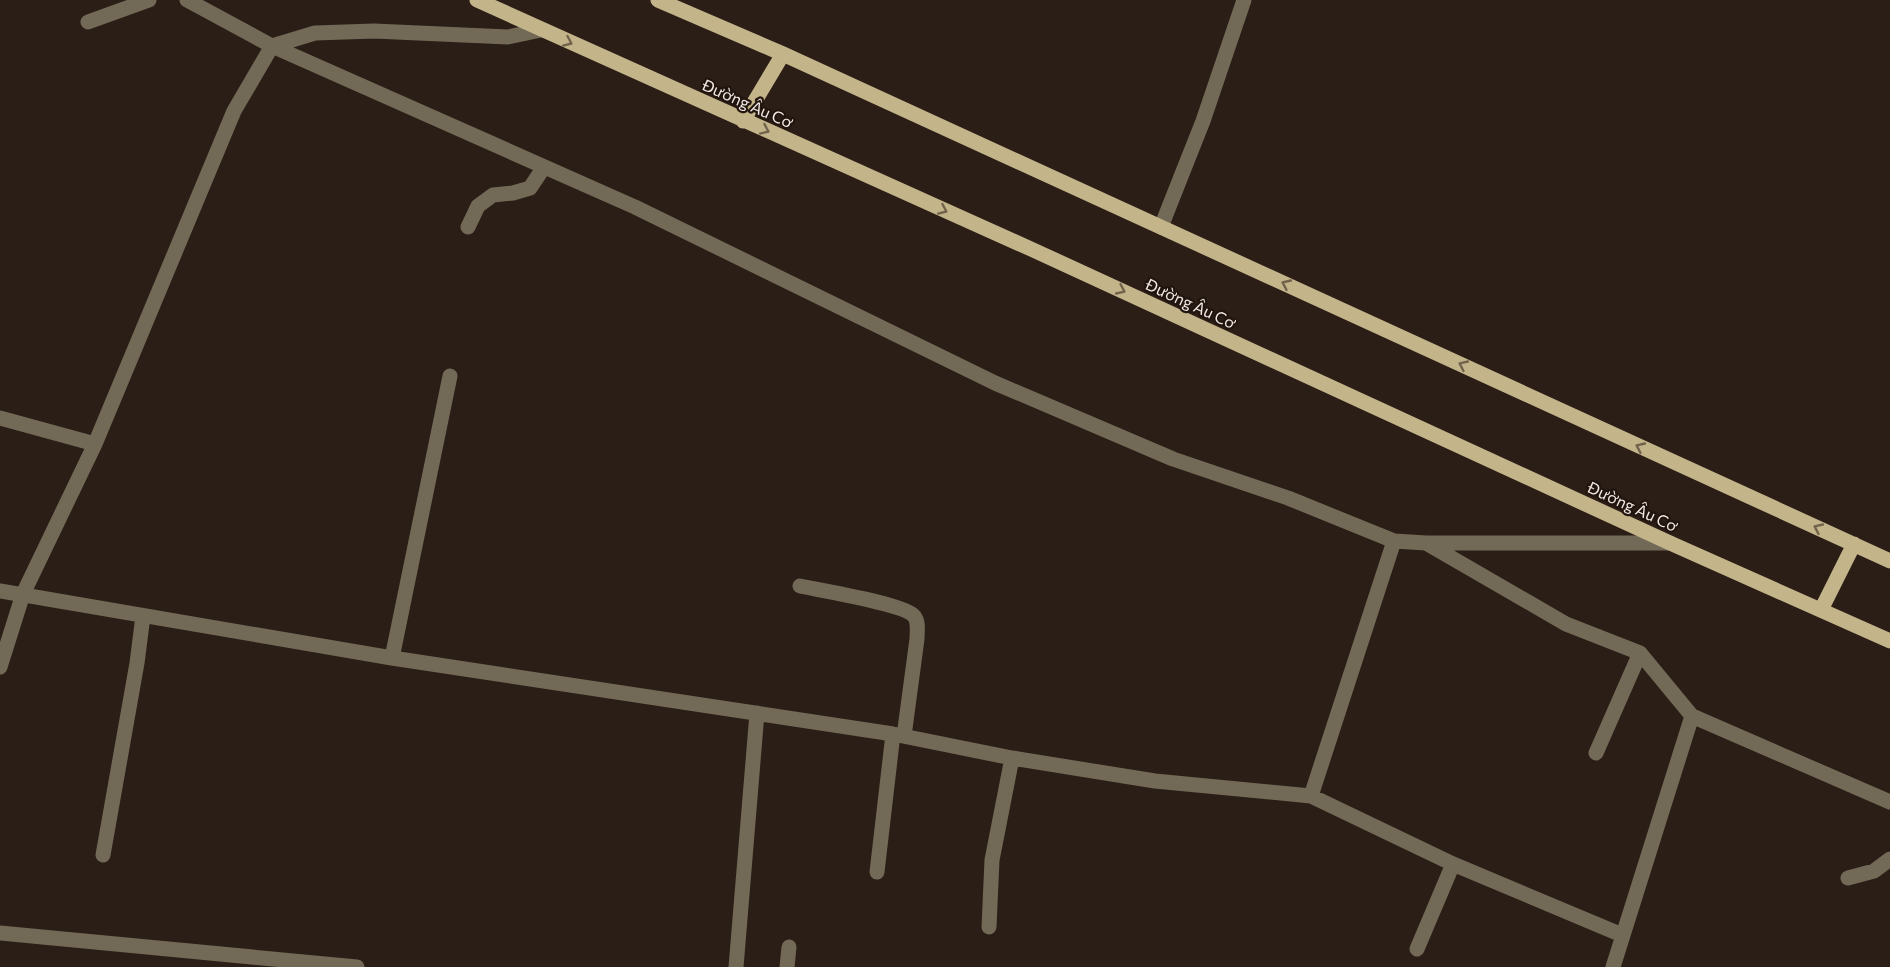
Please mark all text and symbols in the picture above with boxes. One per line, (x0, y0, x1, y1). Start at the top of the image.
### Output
one-way arrow (562, 34, 573, 46)
street label: Đường Âu Cơ (699, 74, 797, 132)
one-way arrow (758, 123, 769, 135)
one-way arrow (937, 203, 948, 215)
street label: Đường Âu Cơ (1142, 273, 1240, 332)
one-way arrow (1281, 279, 1292, 291)
one-way arrow (1114, 283, 1125, 295)
one-way arrow (1459, 361, 1470, 373)
one-way arrow (1636, 442, 1647, 454)
street label: Đường Âu Cơ (1584, 476, 1682, 535)
one-way arrow (1813, 523, 1824, 535)

